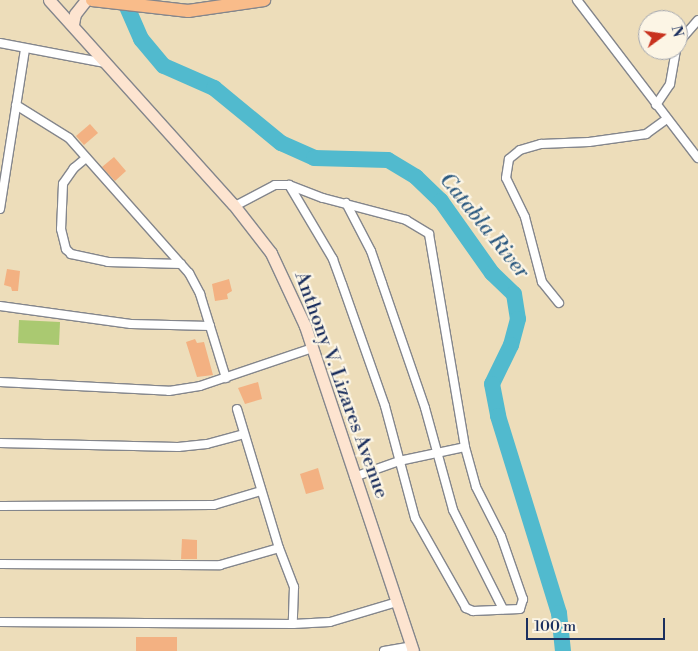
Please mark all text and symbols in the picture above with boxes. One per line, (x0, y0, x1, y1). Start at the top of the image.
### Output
north arrow (638, 10, 688, 60)
text: N (667, 24, 687, 39)
water label: Catabla River (434, 168, 534, 284)
street label: Anthony V. Lizares Avenue (289, 268, 393, 502)
scale bar (528, 608, 667, 640)
text: 100 m (534, 617, 576, 636)

